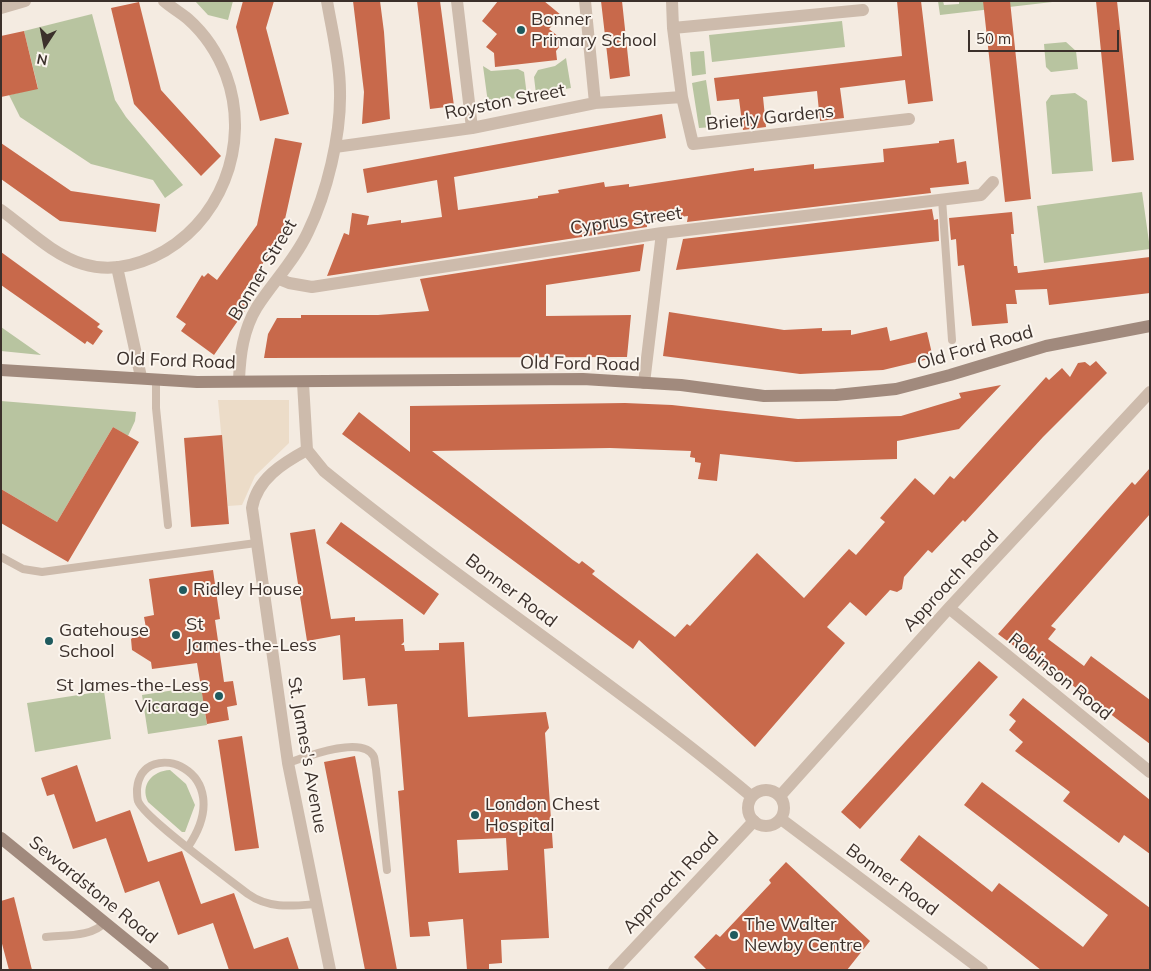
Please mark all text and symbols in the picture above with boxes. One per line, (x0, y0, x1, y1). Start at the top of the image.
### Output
place label: Bonner Primary School (531, 9, 657, 52)
north arrow (20, 20, 70, 70)
scale bar (971, 20, 1122, 52)
marker: Bonner Primary School (515, 24, 527, 36)
text: 50 m (976, 29, 1011, 48)
text: N (35, 50, 49, 70)
street label: Royston Street (443, 80, 567, 124)
street label: Brierly Gardens (705, 101, 835, 135)
street label: Cyprus Street (569, 202, 683, 240)
street label: Bonner Street (224, 215, 302, 325)
street label: Old Ford Road (914, 321, 1036, 375)
street label: Old Ford Road (116, 348, 236, 374)
street label: Old Ford Road (520, 352, 640, 376)
street label: Approach Road (899, 526, 1003, 636)
street label: Bonner Road (461, 550, 561, 632)
place label: Ridley House (193, 579, 302, 601)
marker: Ridley House (177, 584, 189, 596)
place label: St James-the-Less (186, 614, 317, 656)
place label: Gatehouse School (59, 620, 149, 662)
marker: St James-the-Less (170, 629, 182, 641)
street label: Robinson Road (1004, 629, 1116, 725)
marker: Gatehouse School (43, 635, 55, 647)
place label: St James-the-Less Vicarage (56, 675, 209, 718)
street label: St. James's Avenue (283, 675, 331, 835)
marker: St James-the-Less Vicarage (213, 690, 225, 702)
place label: London Chest Hospital (485, 794, 600, 836)
marker: London Chest Hospital (469, 809, 481, 821)
street label: Approach Road (619, 828, 723, 938)
street label: Sewardstone Road (24, 832, 162, 948)
street label: Bonner Road (842, 839, 942, 921)
place label: The Walter Newby Centre (744, 914, 862, 956)
marker: The Walter Newby Centre (728, 929, 740, 941)

